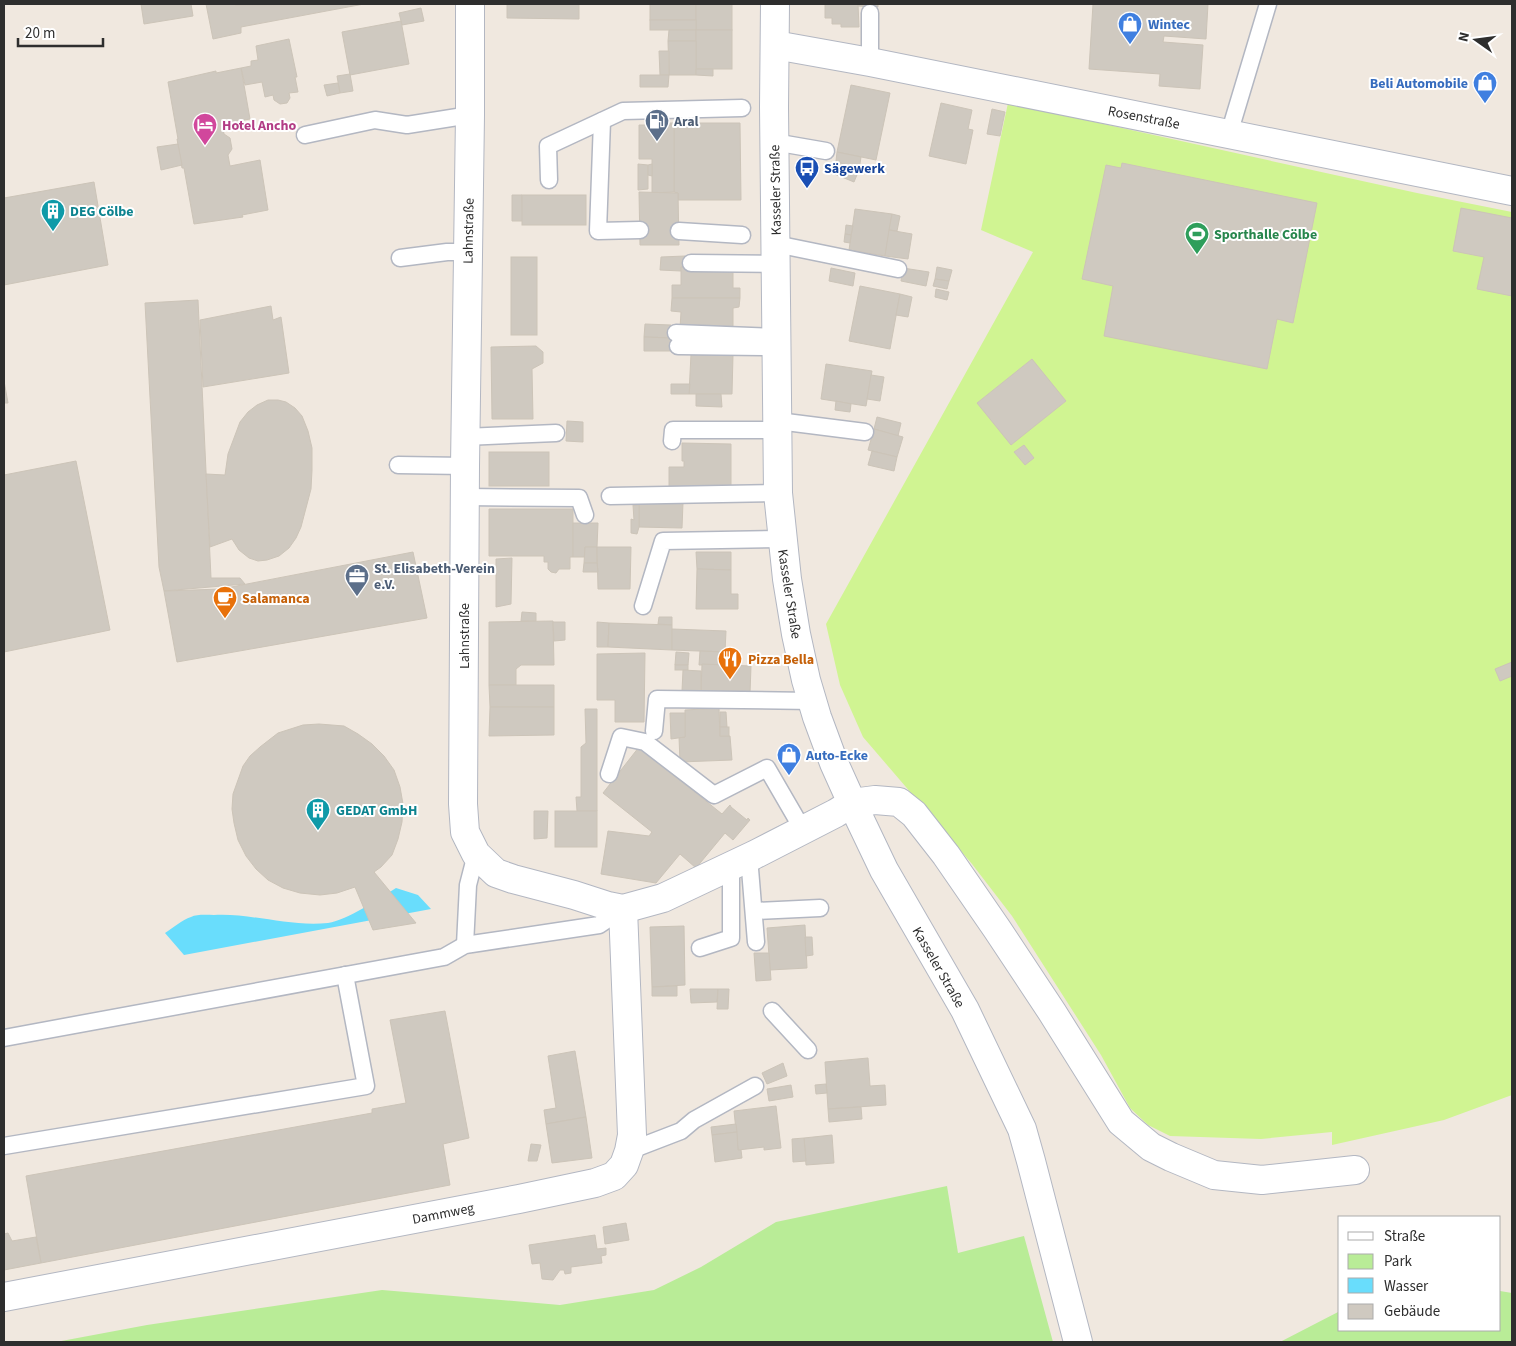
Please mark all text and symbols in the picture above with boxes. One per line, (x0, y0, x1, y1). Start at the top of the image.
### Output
shop icon: Wintec (1117, 11, 1143, 45)
scale bar (18, 15, 102, 47)
place label: Wintec (1148, 15, 1191, 35)
north arrow (1451, 15, 1501, 65)
text: 20 m (25, 23, 55, 44)
text: N (1454, 30, 1475, 44)
shop icon: Beli Automobile (1472, 70, 1498, 104)
place label: Beli Automobile (1370, 74, 1468, 94)
street label: Rosenstraße (1106, 101, 1181, 135)
fuel station icon: Aral (644, 108, 670, 142)
hotel icon: Hotel Ancho (192, 112, 218, 146)
place label: Aral (673, 112, 699, 132)
place label: Hotel Ancho (222, 116, 297, 136)
street label: Kasseler Straße (765, 145, 787, 235)
bus stop icon: Sägewerk (794, 155, 820, 189)
place label: Sägewerk (824, 159, 885, 179)
building icon: DEG Cölbe (40, 198, 66, 232)
street label: Lahnstraße (458, 198, 480, 264)
place label: DEG Cölbe (70, 202, 134, 222)
sports icon: Sporthalle Cölbe (1184, 221, 1210, 255)
place label: Sporthalle Cölbe (1214, 225, 1317, 245)
street label: Kasseler Straße (772, 548, 806, 640)
place label: St. Elisabeth-Verein e.V. (374, 559, 495, 595)
office icon: St. Elisabeth-Verein e.V. (344, 563, 370, 597)
cafe icon: Salamanca (212, 585, 238, 619)
place label: Salamanca (242, 589, 310, 609)
street label: Lahnstraße (455, 603, 475, 669)
restaurant icon: Pizza Bella (717, 646, 743, 680)
place label: Pizza Bella (748, 650, 814, 670)
shop icon: Auto-Ecke (776, 742, 802, 776)
place label: Auto-Ecke (805, 746, 868, 766)
building icon: GEDAT GmbH (305, 797, 331, 831)
place label: GEDAT GmbH (336, 801, 417, 821)
street label: Kasseler Straße (907, 923, 969, 1012)
street label: Dammweg (410, 1198, 476, 1230)
legend (1338, 1216, 1501, 1331)
text: Straße (1384, 1226, 1425, 1247)
text: Park (1384, 1251, 1413, 1272)
text: Wasser (1384, 1276, 1429, 1297)
text: Gebäude (1384, 1301, 1440, 1322)

